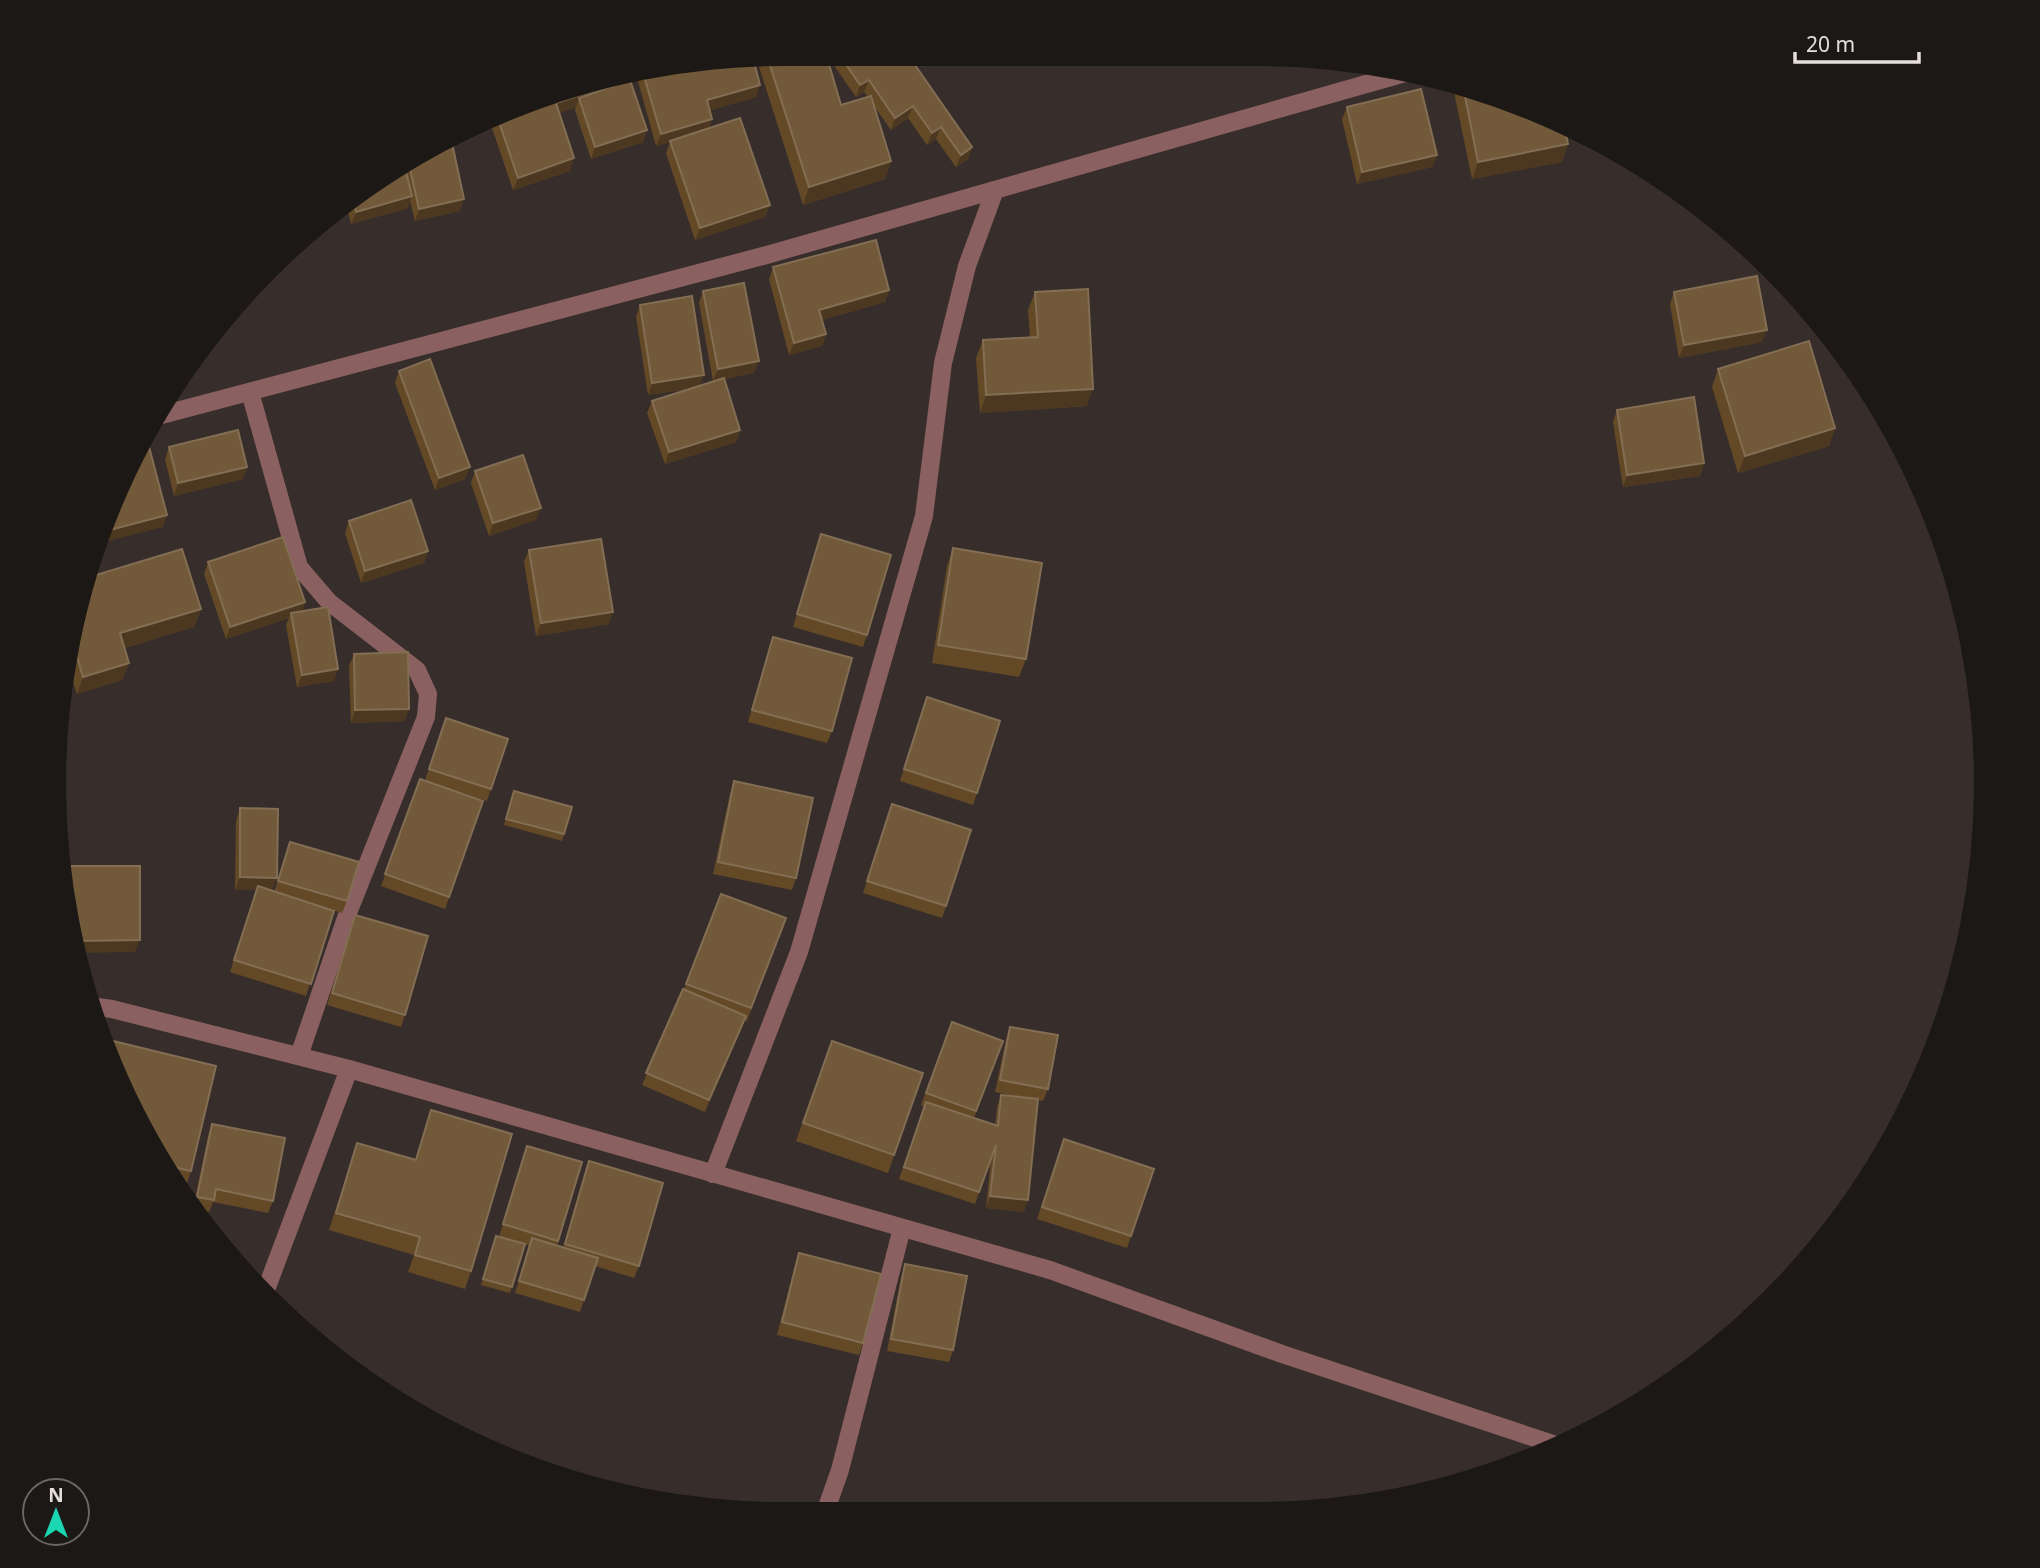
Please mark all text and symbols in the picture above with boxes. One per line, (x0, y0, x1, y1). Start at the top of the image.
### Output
scale bar (1795, 21, 1919, 65)
text: 20 m (1806, 30, 1855, 58)
north arrow (21, 1477, 91, 1547)
text: N (48, 1482, 64, 1508)

